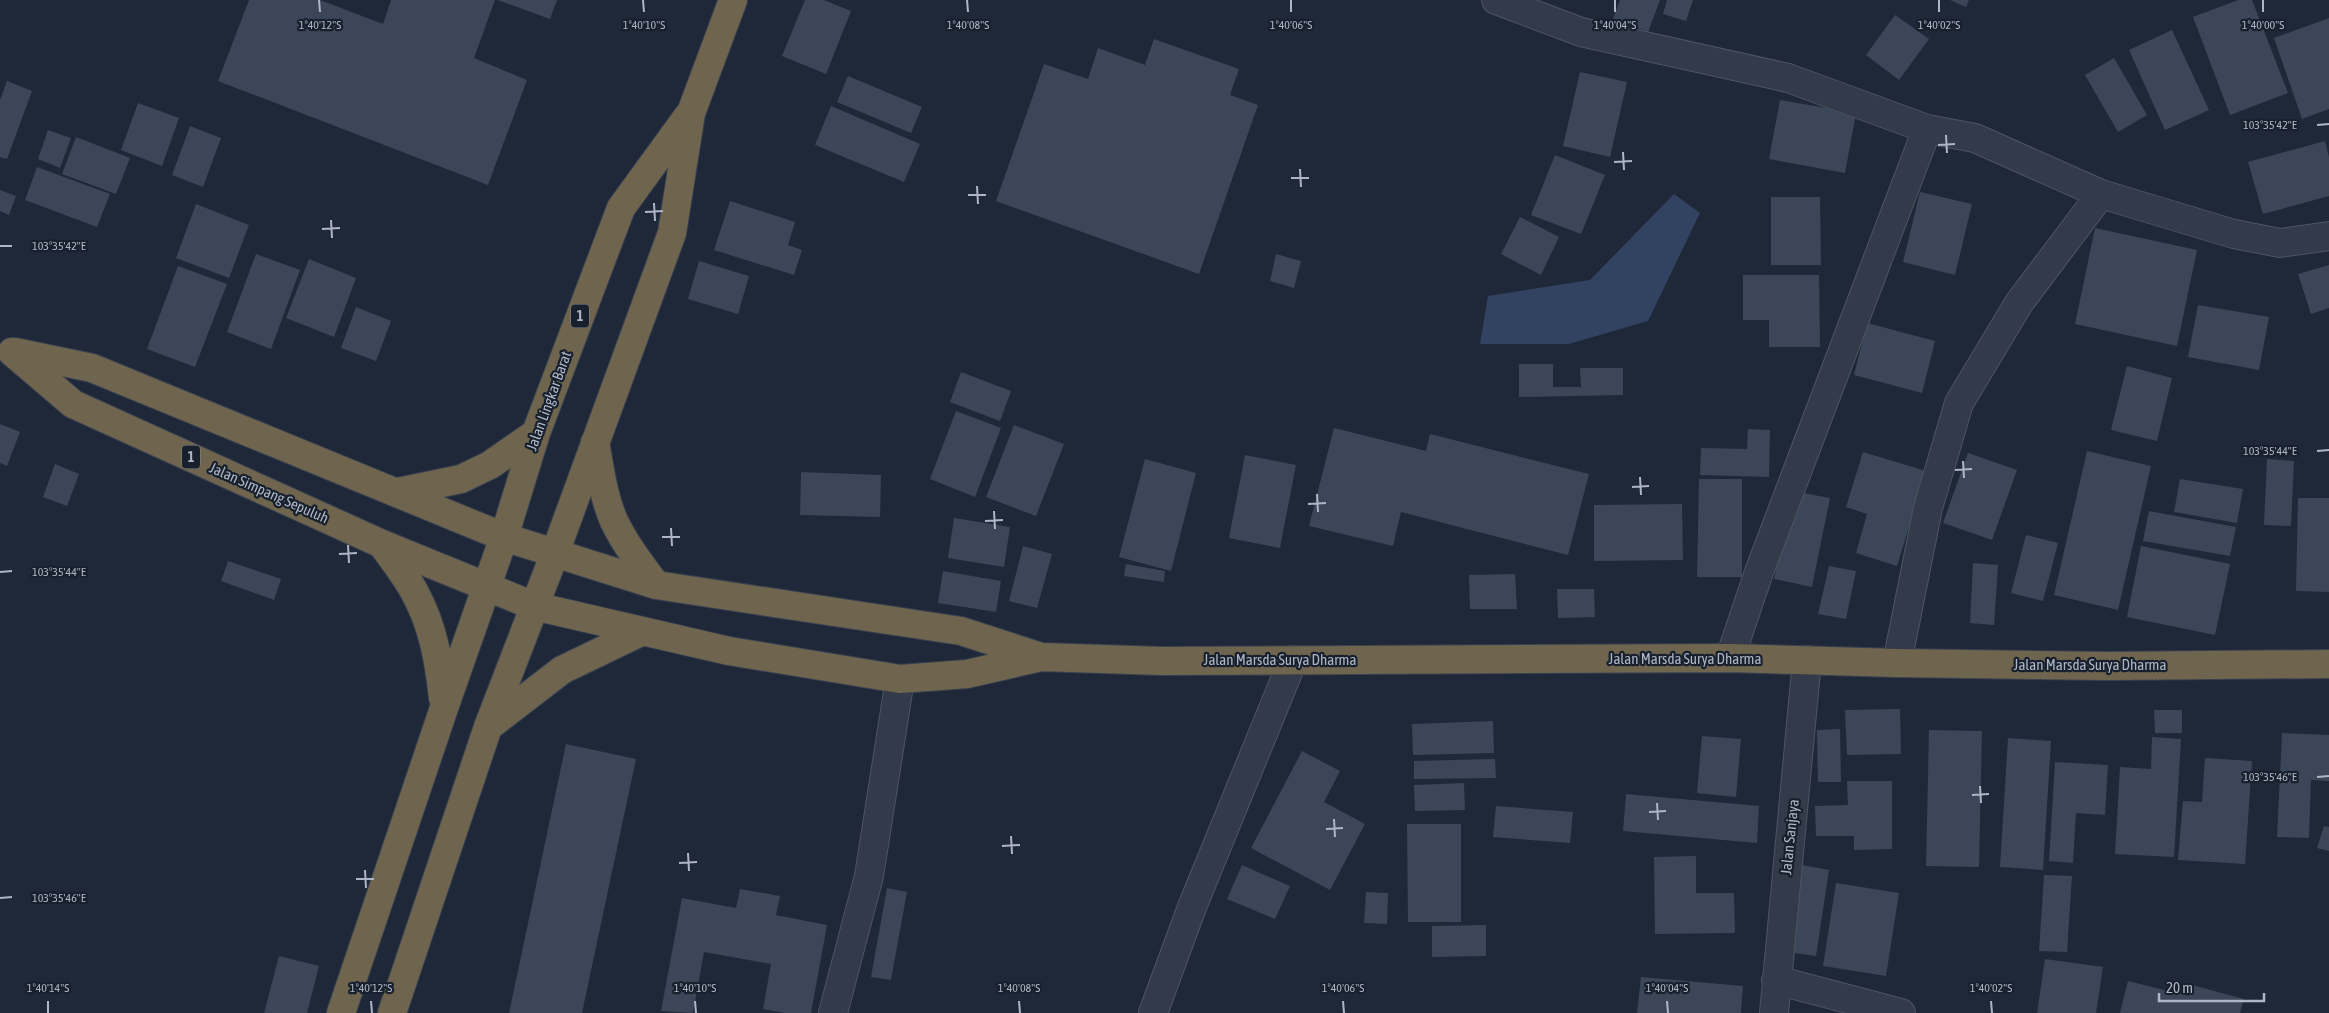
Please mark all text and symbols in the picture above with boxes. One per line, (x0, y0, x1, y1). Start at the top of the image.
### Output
text: 1°40'12"S (299, 18, 341, 32)
text: 1°40'10"S (623, 18, 665, 32)
text: 1°40'08"S (947, 18, 989, 32)
text: 1°40'06"S (1270, 18, 1312, 32)
text: 1°40'04"S (1594, 18, 1636, 32)
text: 1°40'02"S (1918, 18, 1960, 32)
text: 1°40'00"S (2242, 18, 2284, 32)
text: 103°35'42"E (2243, 118, 2297, 132)
text: 103°35'42"E (32, 239, 86, 253)
road number: 1 (571, 304, 589, 328)
street label: Jalan Lingkar Barat (523, 349, 574, 453)
text: 103°35'44"E (2243, 444, 2297, 458)
road number: 1 (182, 446, 200, 468)
street label: Jalan Simpang Sepuluh (207, 459, 331, 526)
text: 103°35'44"E (32, 565, 86, 579)
street label: Jalan Marsda Surya Dharma (1609, 650, 1761, 667)
street label: Jalan Marsda Surya Dharma (1204, 651, 1356, 668)
street label: Jalan Marsda Surya Dharma (2014, 656, 2166, 673)
text: 103°35'46"E (2243, 770, 2297, 784)
street label: Jalan Sanjaya (1777, 798, 1802, 876)
text: 103°35'46"E (32, 891, 86, 905)
scale bar (2159, 970, 2264, 1002)
text: 20 m (2166, 979, 2193, 996)
text: 1°40'14"S (27, 981, 69, 995)
text: 1°40'12"S (350, 981, 392, 995)
text: 1°40'10"S (674, 981, 716, 995)
text: 1°40'08"S (998, 981, 1040, 995)
text: 1°40'06"S (1322, 981, 1364, 995)
text: 1°40'04"S (1646, 981, 1688, 995)
text: 1°40'02"S (1970, 981, 2012, 995)

